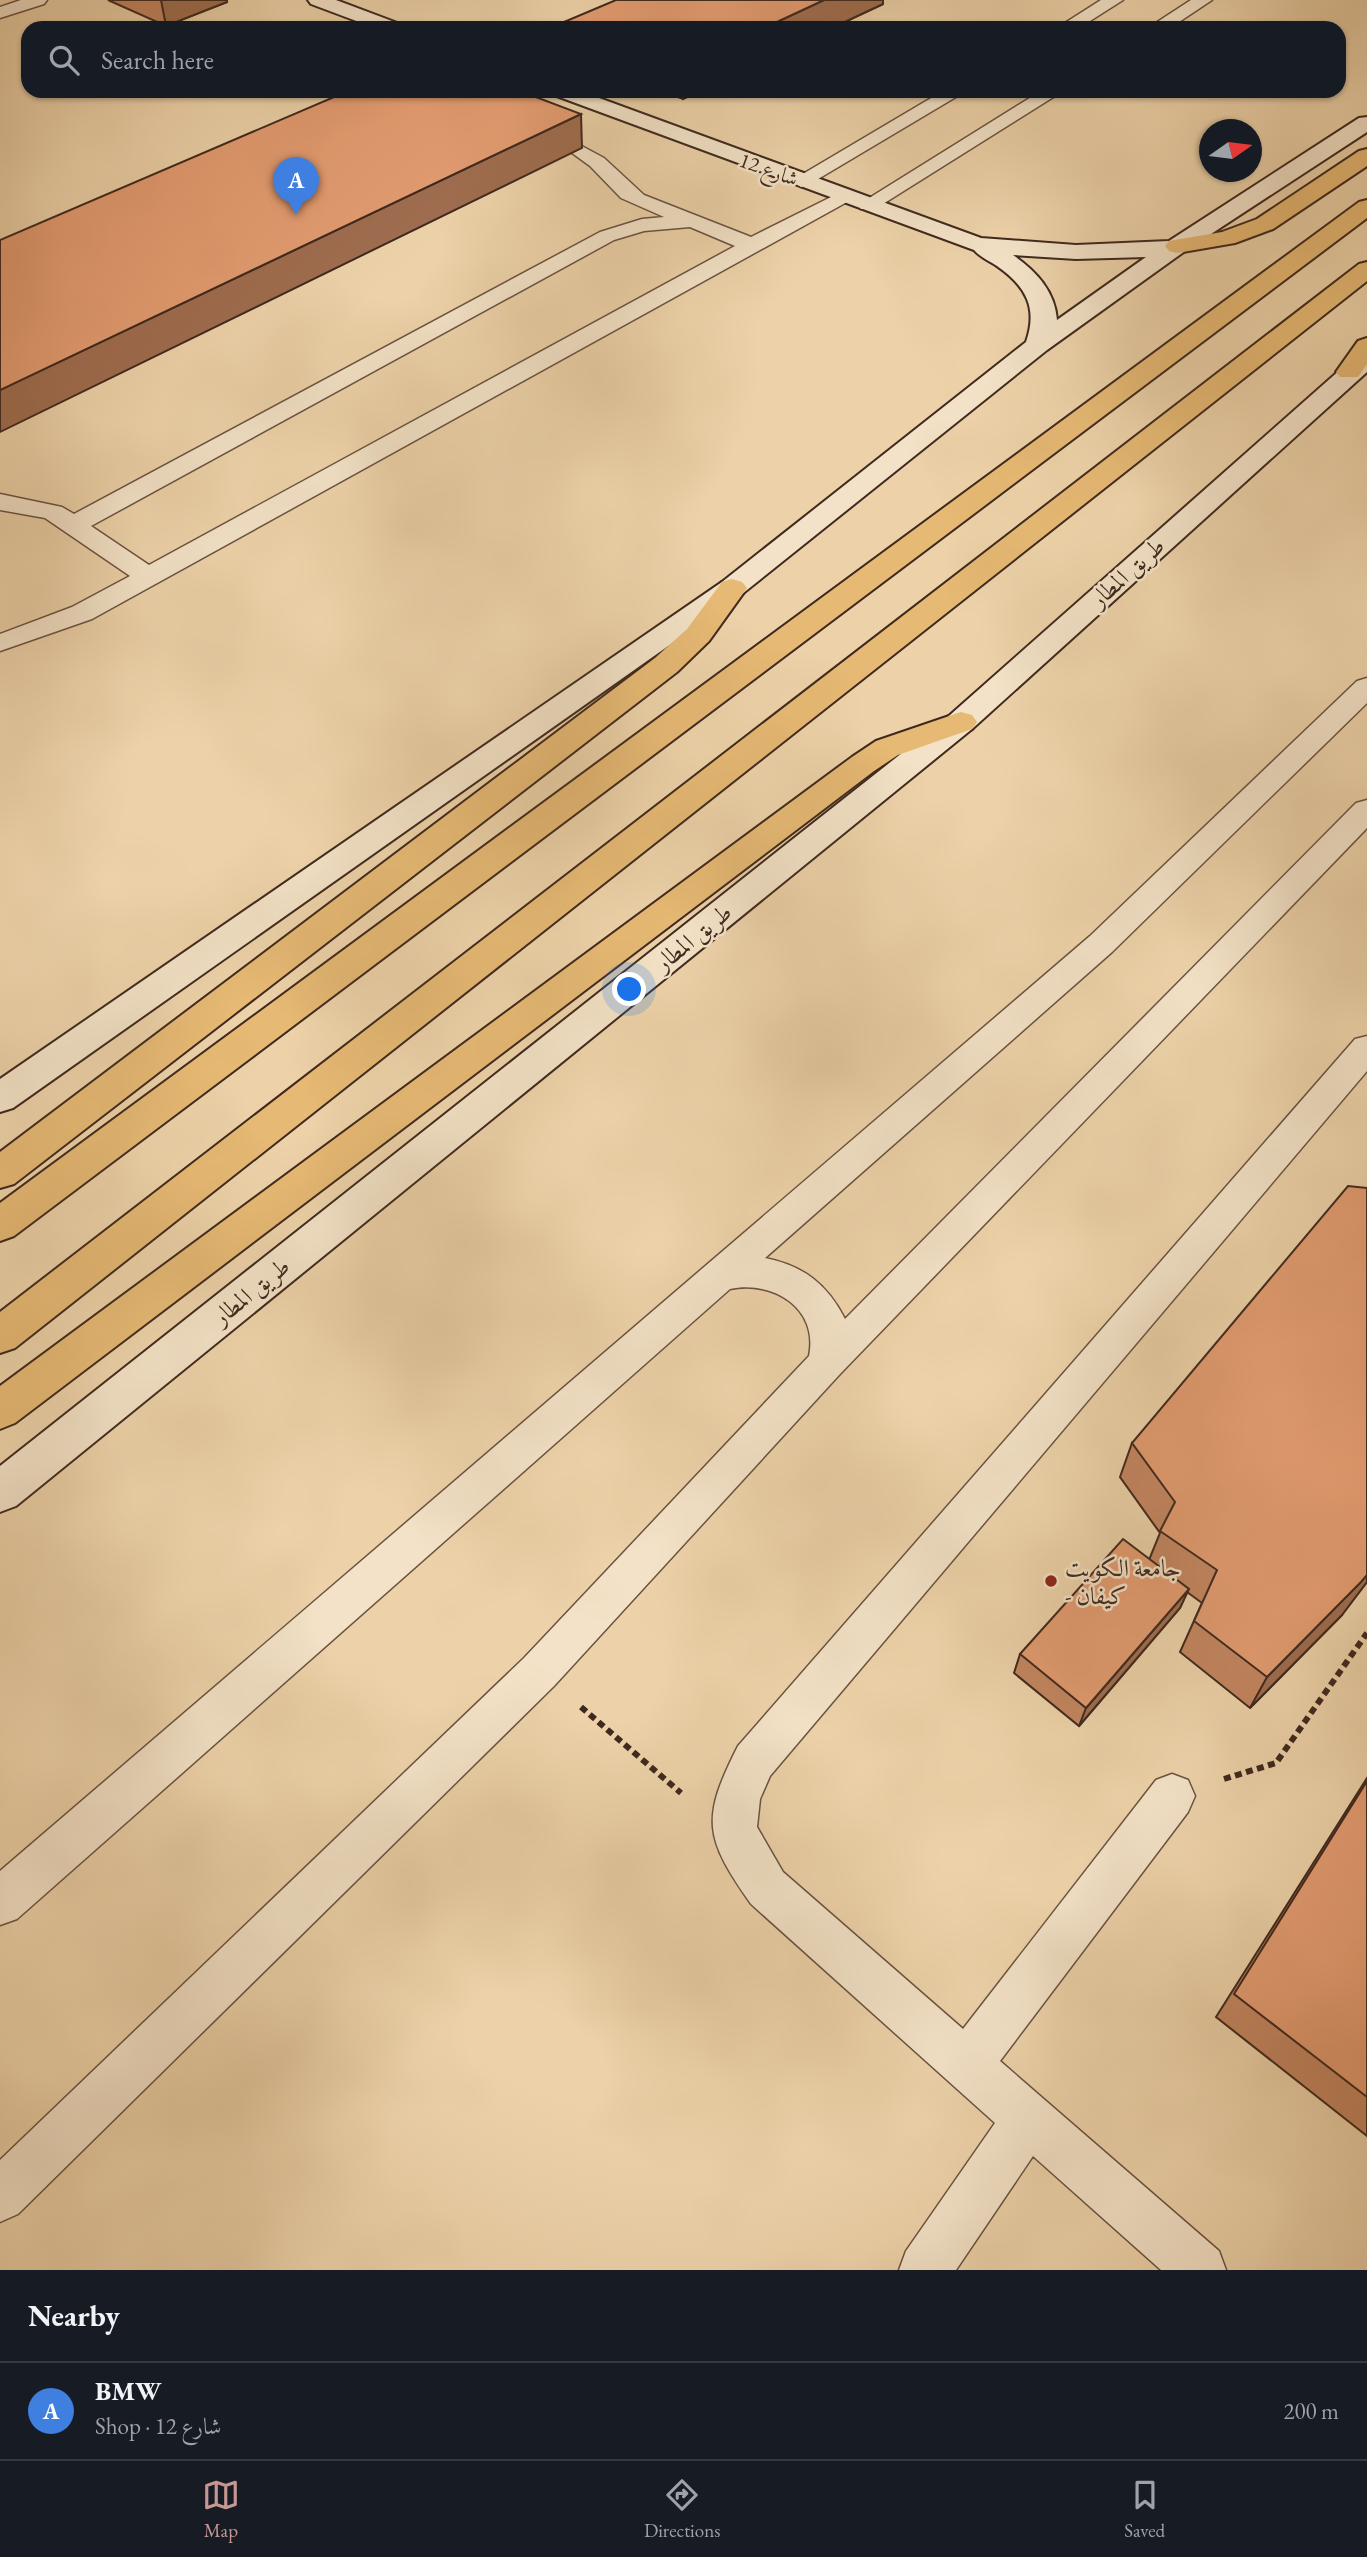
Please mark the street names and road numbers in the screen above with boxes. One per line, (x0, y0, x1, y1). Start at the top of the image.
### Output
street label: شارع 12 (734, 146, 802, 197)
street label: طريق المطار (1081, 530, 1171, 615)
street label: طريق المطار (646, 896, 738, 979)
street label: طريق المطار (204, 1250, 296, 1333)

